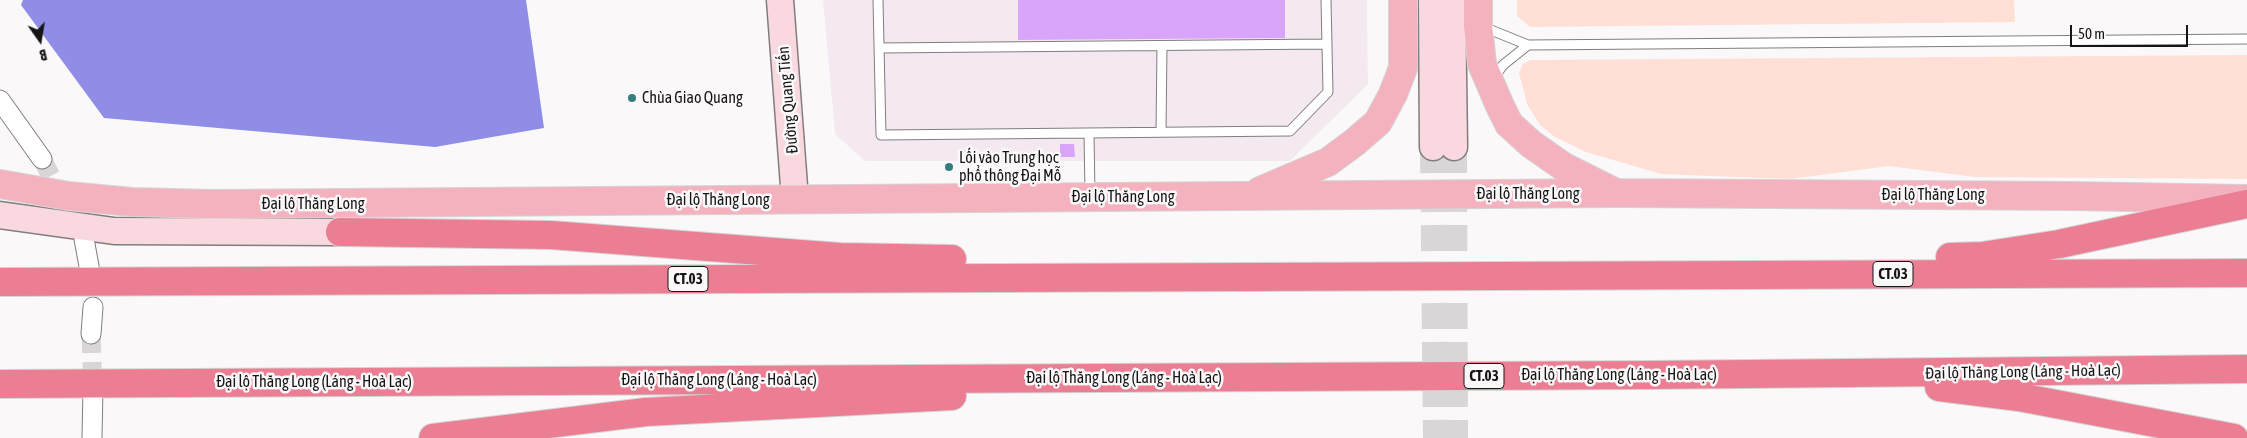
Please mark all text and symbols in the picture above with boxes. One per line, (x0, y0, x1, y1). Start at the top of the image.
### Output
north arrow (15, 15, 65, 65)
scale bar (2072, 15, 2190, 47)
text: 50 m (2078, 25, 2105, 42)
street label: Đường Quang Tiến (774, 45, 802, 155)
text: B (38, 46, 48, 63)
place label: Chùa Giao Quang (642, 88, 743, 108)
marker: Chùa Giao Quang (626, 92, 638, 104)
place label: Lối vào Trung học phổ thông Đại Mỗ (959, 148, 1061, 186)
marker: Lối vào Trung học phổ thông Đại Mỗ (943, 161, 955, 173)
street label: Đại lộ Thăng Long (1476, 184, 1580, 204)
street label: Đại lộ Thăng Long (1881, 185, 1985, 205)
street label: Đại lộ Thăng Long (1071, 187, 1175, 207)
street label: Đại lộ Thăng Long (666, 190, 770, 210)
street label: Đại lộ Thăng Long (261, 194, 365, 214)
road number: CT.03 (1873, 262, 1913, 286)
road number: CT.03 (668, 266, 708, 292)
street label: Đại lộ Thăng Long (Láng - Hoà Lạc) (1925, 361, 2121, 383)
road number: CT.03 (1464, 364, 1504, 388)
street label: Đại lộ Thăng Long (Láng - Hoà Lạc) (1521, 365, 1717, 385)
street label: Đại lộ Thăng Long (Láng - Hoà Lạc) (1026, 368, 1222, 388)
street label: Đại lộ Thăng Long (Láng - Hoà Lạc) (621, 370, 817, 390)
street label: Đại lộ Thăng Long (Láng - Hoà Lạc) (216, 372, 412, 392)

